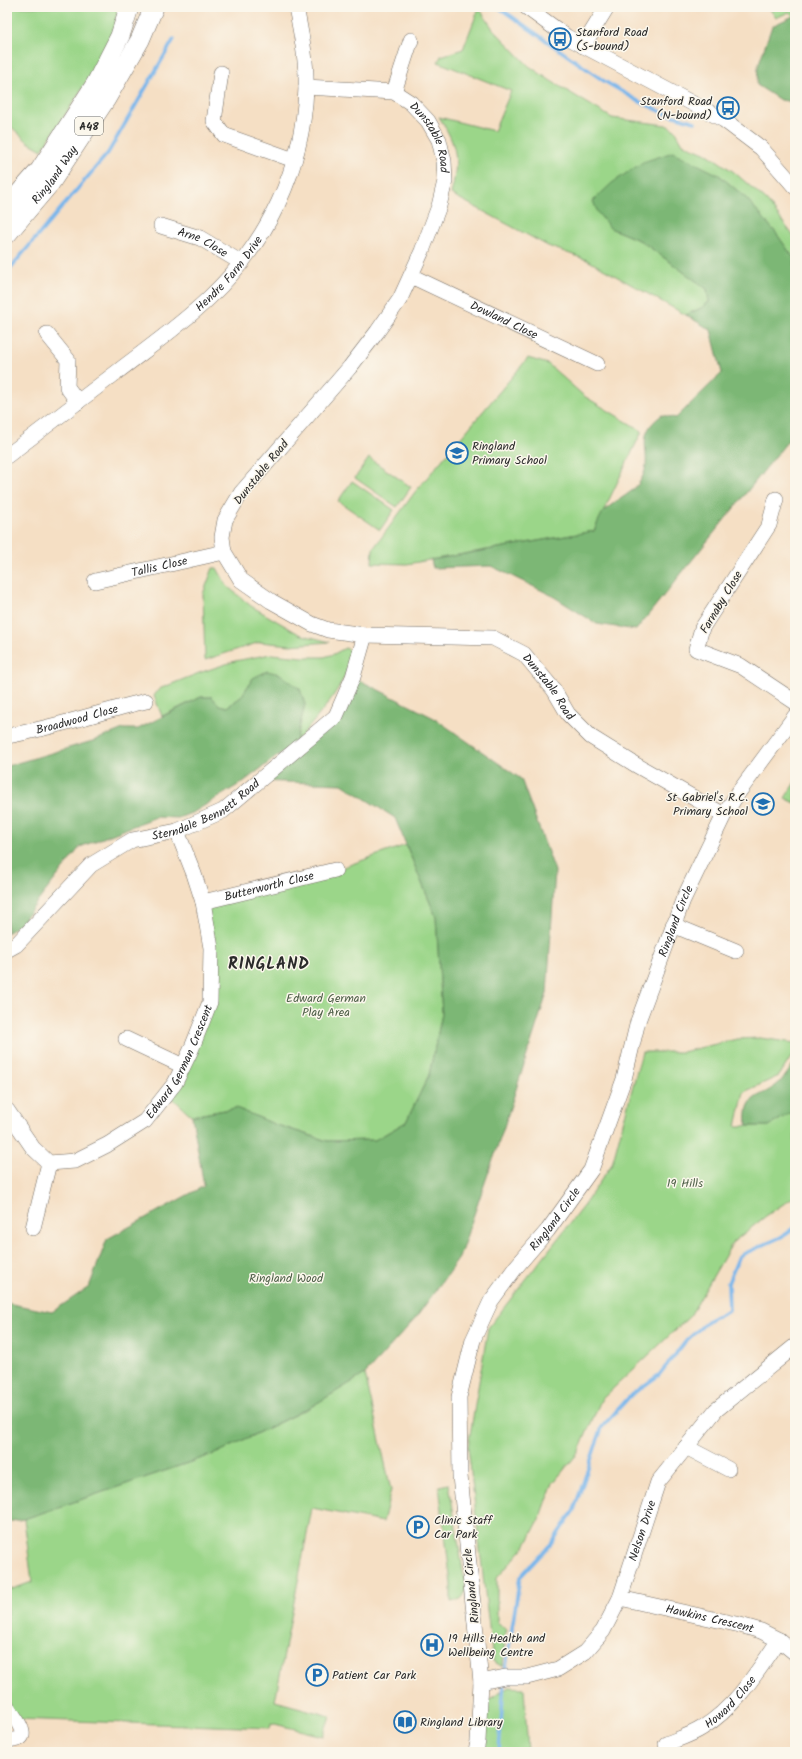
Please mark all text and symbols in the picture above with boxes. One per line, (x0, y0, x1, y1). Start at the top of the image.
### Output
place label: Stanford Road (S-bound) (576, 23, 649, 56)
bus stop icon: Stanford Road (S-bound) (547, 26, 573, 52)
place label: Stanford Road (N-bound) (640, 92, 713, 125)
bus stop icon: Stanford Road (N-bound) (715, 95, 741, 121)
street label: Dunstable Road (405, 98, 454, 174)
road number: A48 (75, 117, 103, 135)
street label: Ringland Way (27, 142, 83, 209)
street label: Arne Close (175, 223, 232, 263)
street label: Hendre Farm Drive (191, 232, 268, 316)
street label: Dowland Close (467, 296, 542, 345)
street label: Dunstable Road (229, 435, 294, 509)
place label: Ringland Primary School (472, 437, 547, 470)
school or university icon: Ringland Primary School (444, 440, 470, 466)
street label: Tallis Close (130, 551, 190, 583)
street label: Farnaby Close (695, 567, 748, 637)
street label: Dunstable Road (517, 650, 579, 726)
street label: Broadwood Close (34, 699, 121, 740)
street label: Sterndale Bennett Road (150, 774, 265, 846)
place label: St Gabriel's R.C. Primary School (666, 788, 748, 821)
school or university icon: St Gabriel's R.C. Primary School (750, 791, 776, 817)
street label: Butterworth Close (222, 866, 317, 906)
street label: Ringland Circle (654, 882, 699, 960)
district label: RINGLAND (228, 952, 310, 977)
park label: Edward German Play Area (286, 989, 366, 1022)
street label: Edward German Crescent (141, 1002, 218, 1123)
park label: 19 Hills (667, 1174, 703, 1193)
street label: Ringland Circle (525, 1183, 586, 1255)
park label: Ringland Wood (249, 1269, 324, 1288)
street label: Nelson Drive (624, 1497, 662, 1564)
place label: Clinic Staff Car Park (434, 1511, 494, 1544)
parking icon: Clinic Staff Car Park (405, 1514, 431, 1540)
street label: Ringland Circle (458, 1547, 485, 1624)
street label: Hawkins Crescent (664, 1600, 756, 1639)
place label: 19 Hills Health and Wellbeing Centre (448, 1629, 546, 1662)
hospital icon: 19 Hills Health and Wellbeing Centre (419, 1632, 445, 1658)
parking icon: Patient Car Park (304, 1662, 330, 1688)
place label: Patient Car Park (332, 1666, 417, 1685)
street label: Howard Close (701, 1671, 762, 1734)
library icon: Ringland Library (392, 1709, 418, 1735)
place label: Ringland Library (420, 1713, 503, 1732)

